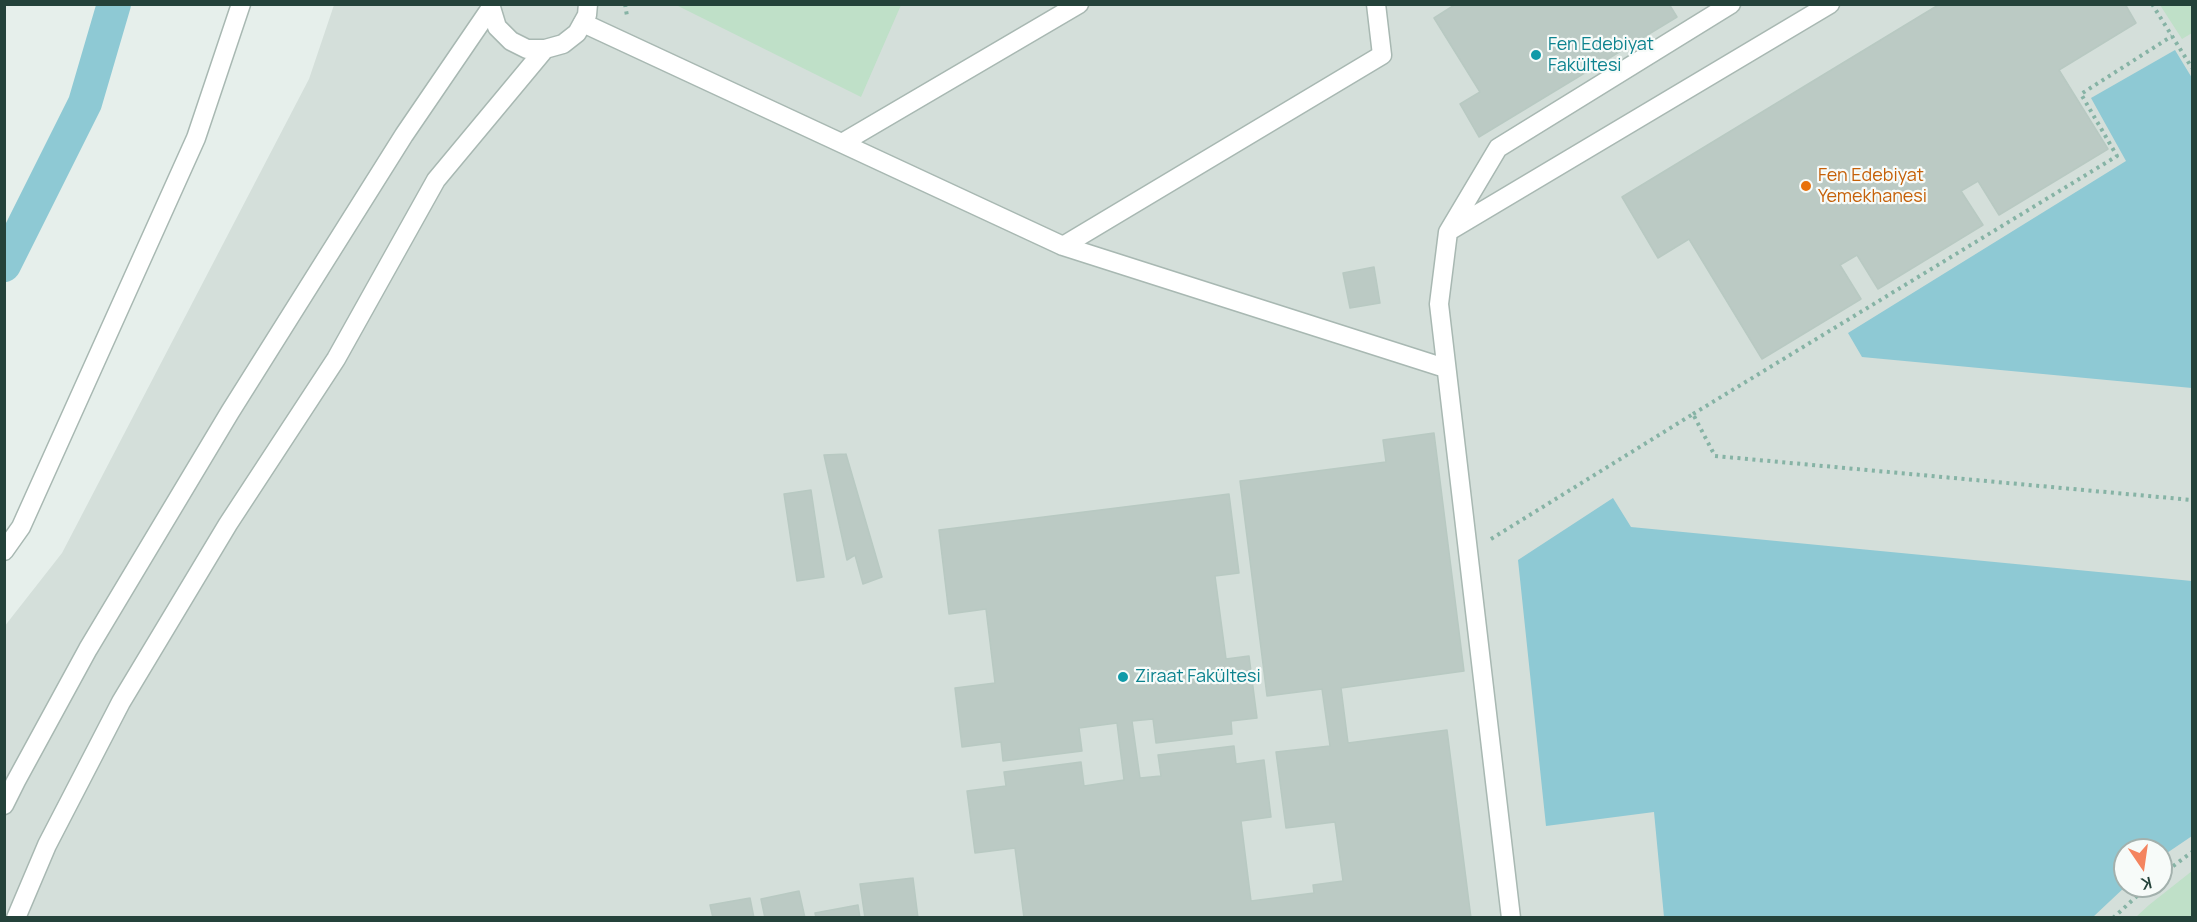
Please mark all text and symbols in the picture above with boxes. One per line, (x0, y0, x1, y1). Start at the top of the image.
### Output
place label: Fen Edebiyat Fakültesi (1548, 34, 1654, 76)
marker: Fen Edebiyat Fakültesi (1529, 48, 1543, 62)
place label: Fen Edebiyat Yemekhanesi (1818, 165, 1927, 207)
marker: Fen Edebiyat Yemekhanesi (1799, 179, 1813, 193)
place label: Ziraat Fakültesi (1135, 666, 1261, 688)
marker: Ziraat Fakültesi (1116, 670, 1130, 684)
north arrow (2113, 838, 2173, 898)
text: K (2139, 872, 2154, 895)

